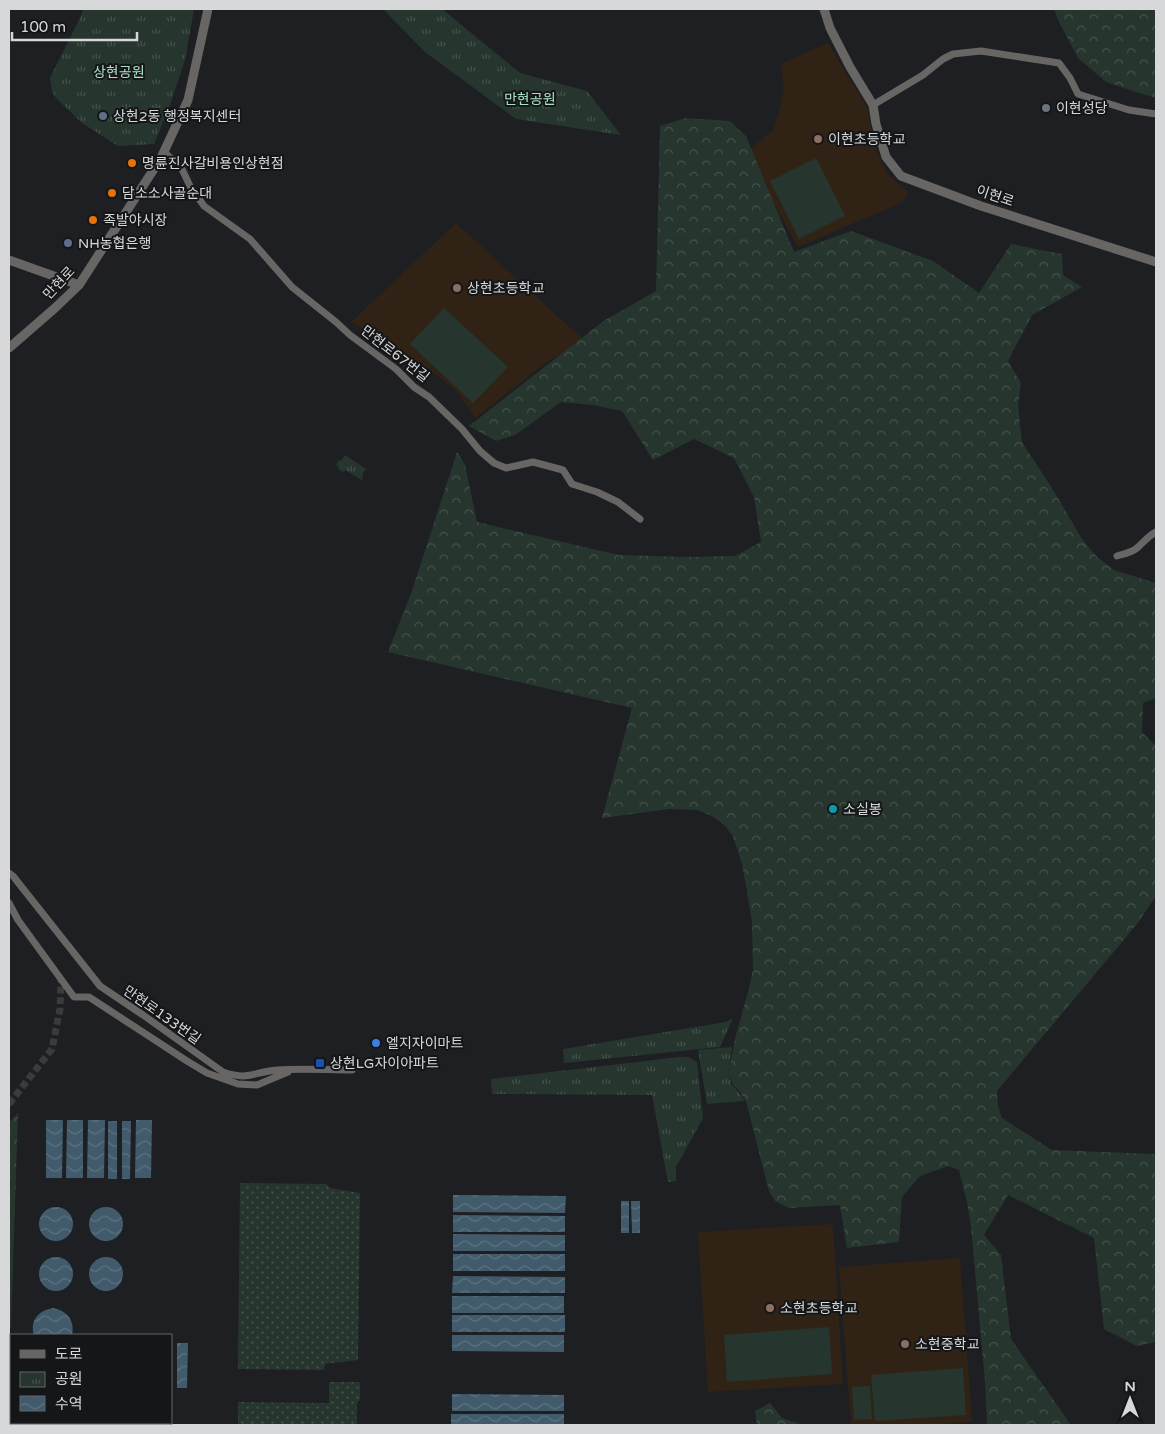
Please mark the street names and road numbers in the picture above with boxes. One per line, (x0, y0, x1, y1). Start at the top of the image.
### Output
street label: 이현로 (974, 182, 1016, 210)
street label: 만현로 (40, 263, 78, 303)
street label: 만현로67번길 (357, 322, 433, 386)
street label: 만현로133번길 (120, 982, 204, 1048)

